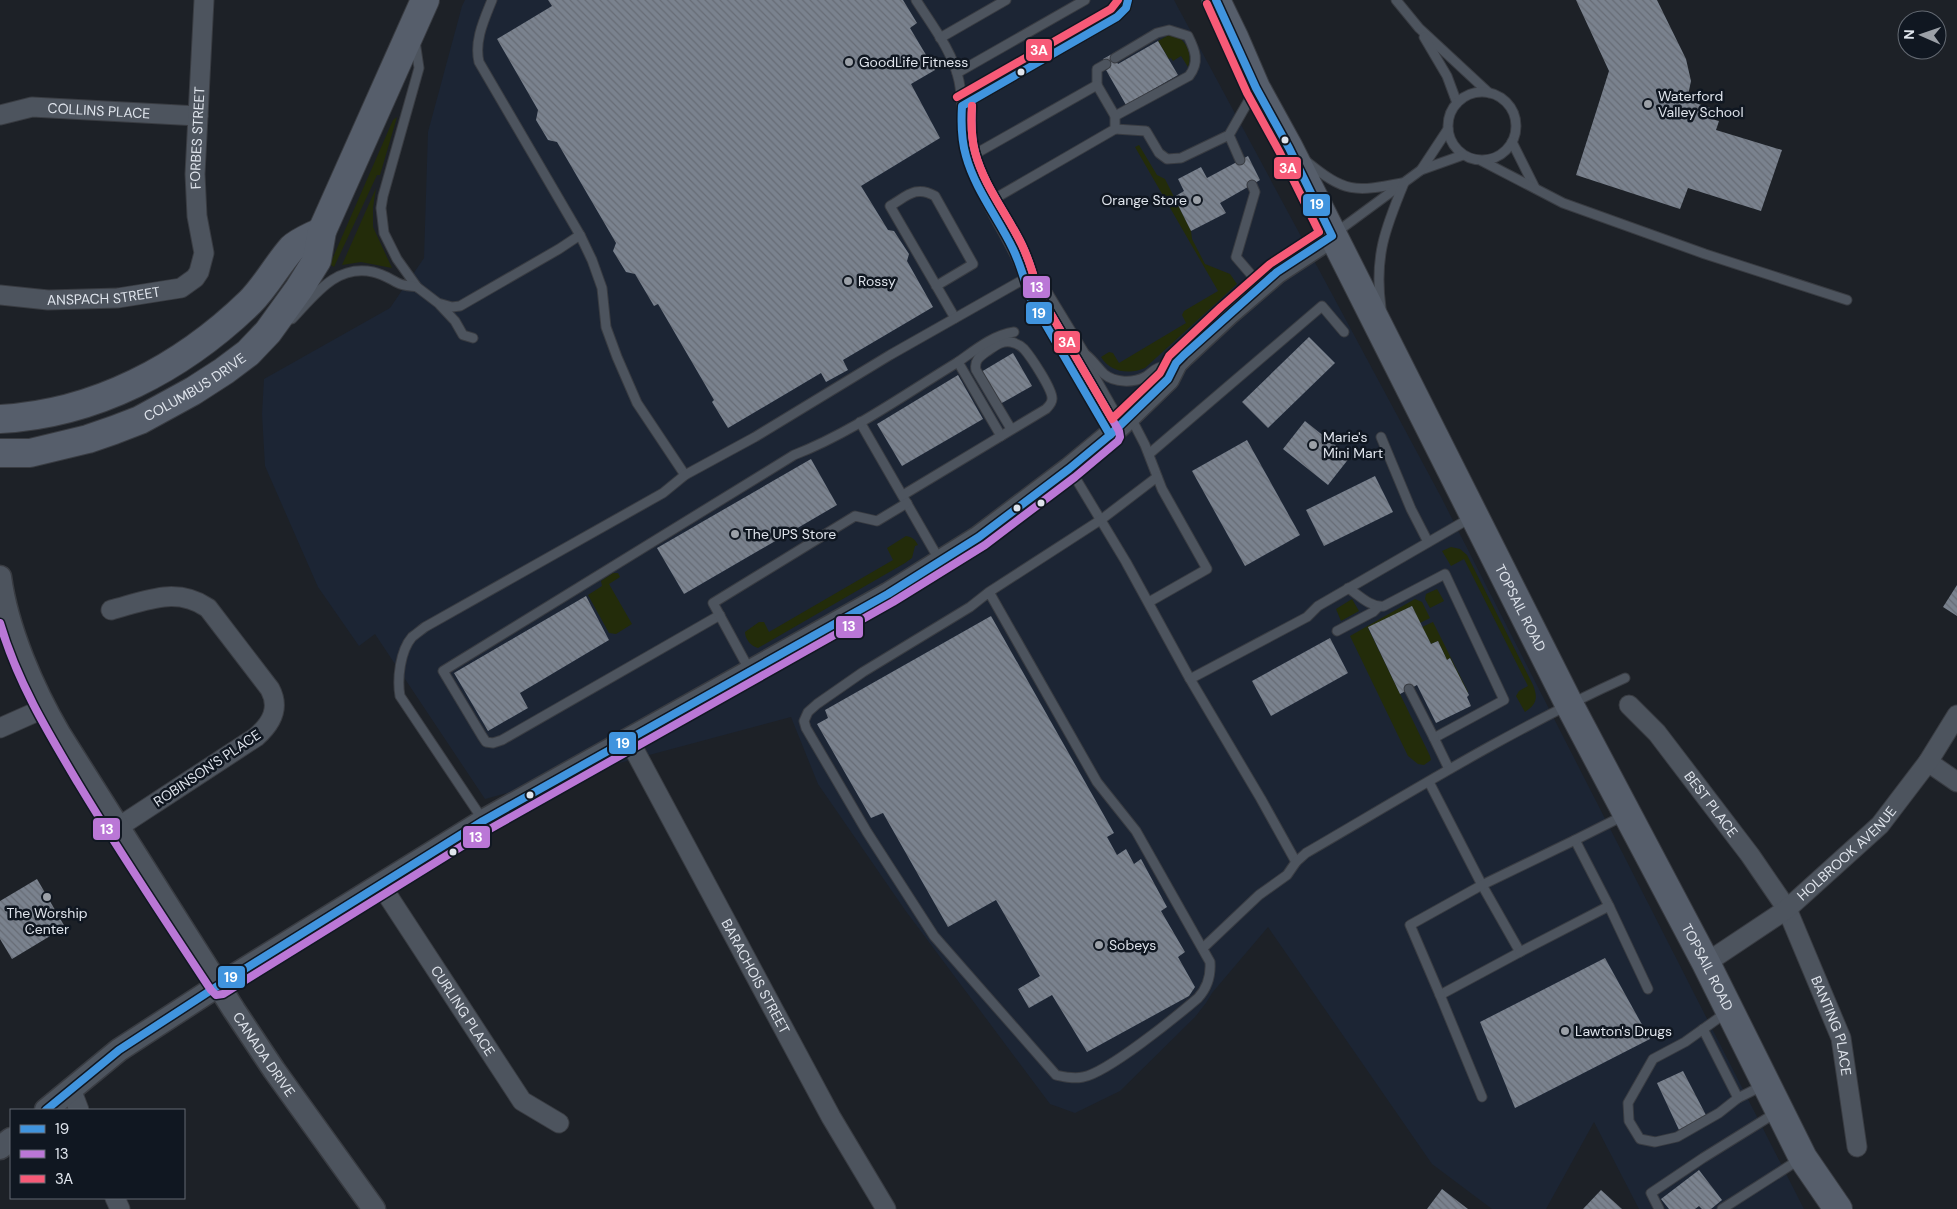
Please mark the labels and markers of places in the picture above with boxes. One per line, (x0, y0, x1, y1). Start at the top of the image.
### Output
place label: GoodLife Fitness (859, 53, 968, 71)
marker: GoodLife Fitness (843, 56, 855, 68)
unlabelled marker (1016, 67, 1026, 77)
place label: Waterford Valley School (1658, 87, 1744, 121)
marker: Waterford Valley School (1642, 98, 1654, 110)
unlabelled marker (1280, 135, 1290, 145)
place label: Orange Store (1102, 191, 1187, 209)
marker: Orange Store (1191, 194, 1203, 206)
place label: Rossy (858, 272, 896, 290)
marker: Rossy (842, 275, 854, 287)
place label: Marie's Mini Mart (1323, 428, 1383, 462)
marker: Marie's Mini Mart (1307, 439, 1319, 451)
unlabelled marker (1036, 498, 1046, 508)
unlabelled marker (1012, 503, 1022, 513)
place label: The UPS Store (745, 525, 836, 543)
marker: The UPS Store (729, 528, 741, 540)
unlabelled marker (525, 790, 535, 800)
unlabelled marker (448, 847, 458, 857)
marker: The Worship Center (41, 891, 53, 903)
place label: The Worship Center (6, 904, 88, 938)
place label: Sobeys (1109, 936, 1156, 954)
marker: Sobeys (1093, 939, 1105, 951)
place label: Lawton's Drugs (1575, 1022, 1672, 1040)
marker: Lawton's Drugs (1559, 1025, 1571, 1037)

